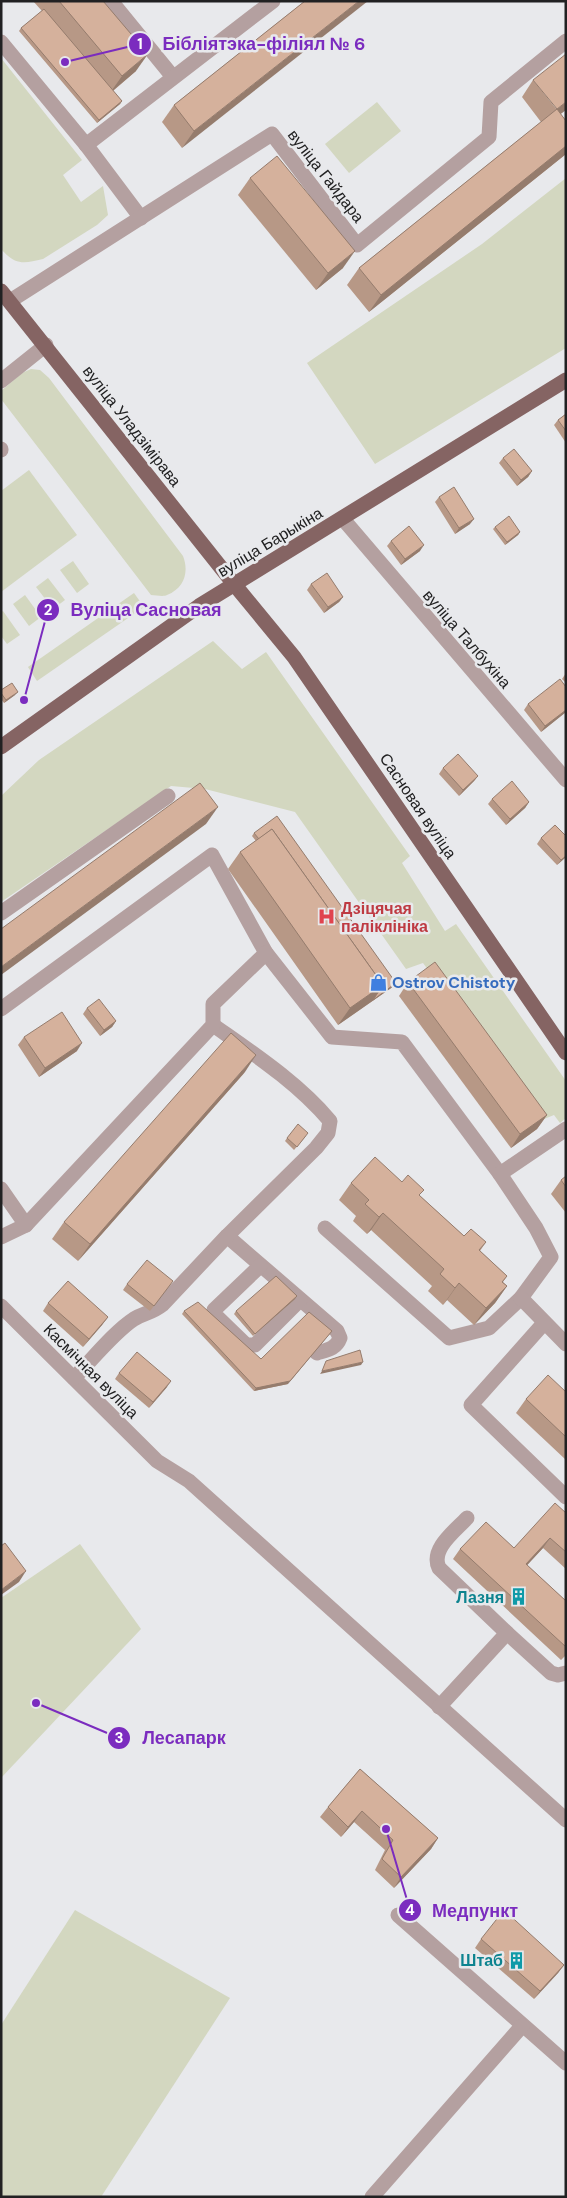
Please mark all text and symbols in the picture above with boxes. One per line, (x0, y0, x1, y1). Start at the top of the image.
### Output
callout: Бібліятэка-філіял № 6 (128, 28, 376, 61)
text: Бібліятэка-філіял № 6 (163, 32, 365, 56)
text: 1 (137, 34, 143, 54)
street label: вуліца Гайдара (283, 125, 369, 227)
street label: вуліца Уладзімірава (78, 361, 186, 491)
street label: вуліца Барыкіна (214, 502, 327, 582)
street label: вуліца Талбухіна (418, 585, 516, 693)
callout: Вуліца Сасновая (35, 593, 231, 626)
text: Вуліца Сасновая (70, 598, 222, 622)
text: 2 (44, 600, 53, 620)
street label: Сасновая вуліца (375, 749, 461, 863)
place label: Дзіцячая паліклініка (341, 898, 428, 937)
hospital icon: Дзіцячая паліклініка (317, 907, 337, 927)
shop icon: Ostrov Chistoty (368, 972, 388, 992)
place label: Ostrov Chistoty (392, 972, 516, 993)
street label: Касмічная вуліца (39, 1319, 143, 1423)
place label: Лазня (456, 1587, 504, 1608)
building icon: Лазня (508, 1587, 528, 1607)
callout: Лесапарк (107, 1722, 235, 1755)
text: Лесапарк (142, 1726, 227, 1750)
text: 3 (114, 1728, 124, 1748)
callout: Медпункт (397, 1894, 528, 1927)
text: Медпункт (432, 1899, 518, 1923)
text: 4 (405, 1900, 415, 1920)
place label: Штаб (460, 1950, 503, 1971)
building icon: Штаб (507, 1950, 527, 1970)

